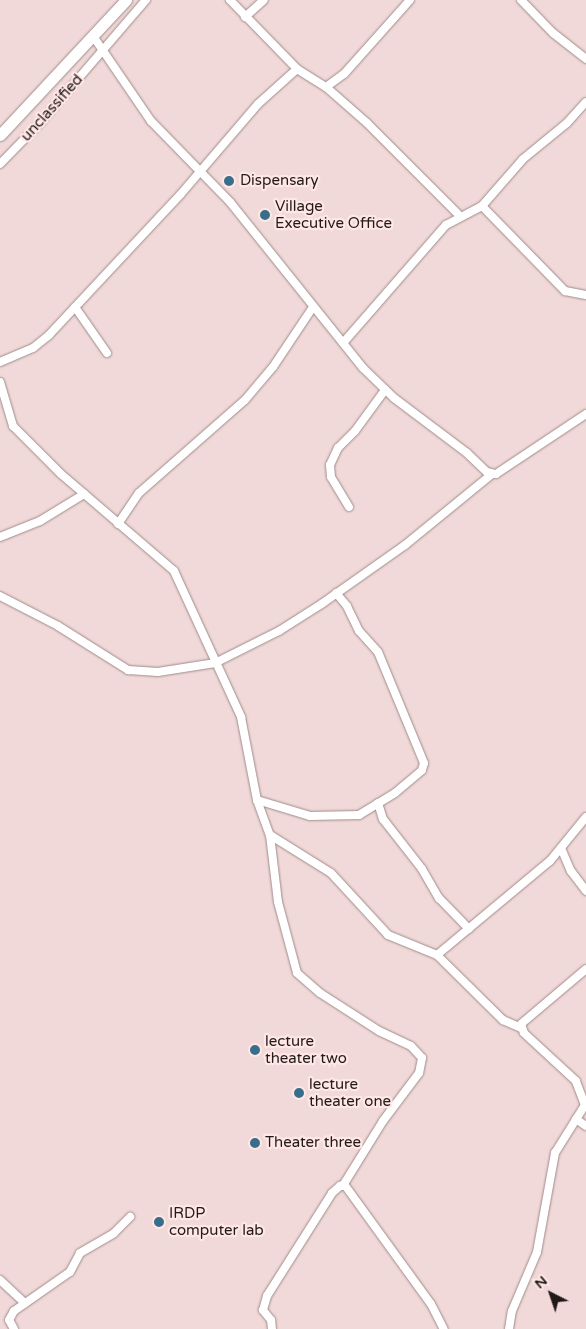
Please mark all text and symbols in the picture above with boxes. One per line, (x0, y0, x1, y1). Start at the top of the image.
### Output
street label: unclassified (17, 71, 87, 145)
place label: Dispensary (240, 172, 319, 190)
marker: Dispensary (222, 174, 236, 188)
place label: Village Executive Office (275, 197, 392, 232)
marker: Village Executive Office (259, 209, 271, 221)
place label: lecture theater two (265, 1032, 347, 1067)
marker: lecture theater two (249, 1044, 261, 1056)
place label: lecture theater one (309, 1075, 391, 1110)
marker: lecture theater one (293, 1087, 305, 1099)
place label: Theater three (265, 1134, 361, 1152)
marker: Theater three (249, 1137, 261, 1149)
place label: IRDP computer lab (169, 1204, 264, 1239)
marker: IRDP computer lab (153, 1216, 165, 1228)
north arrow (526, 1269, 576, 1319)
text: N (531, 1272, 551, 1292)

